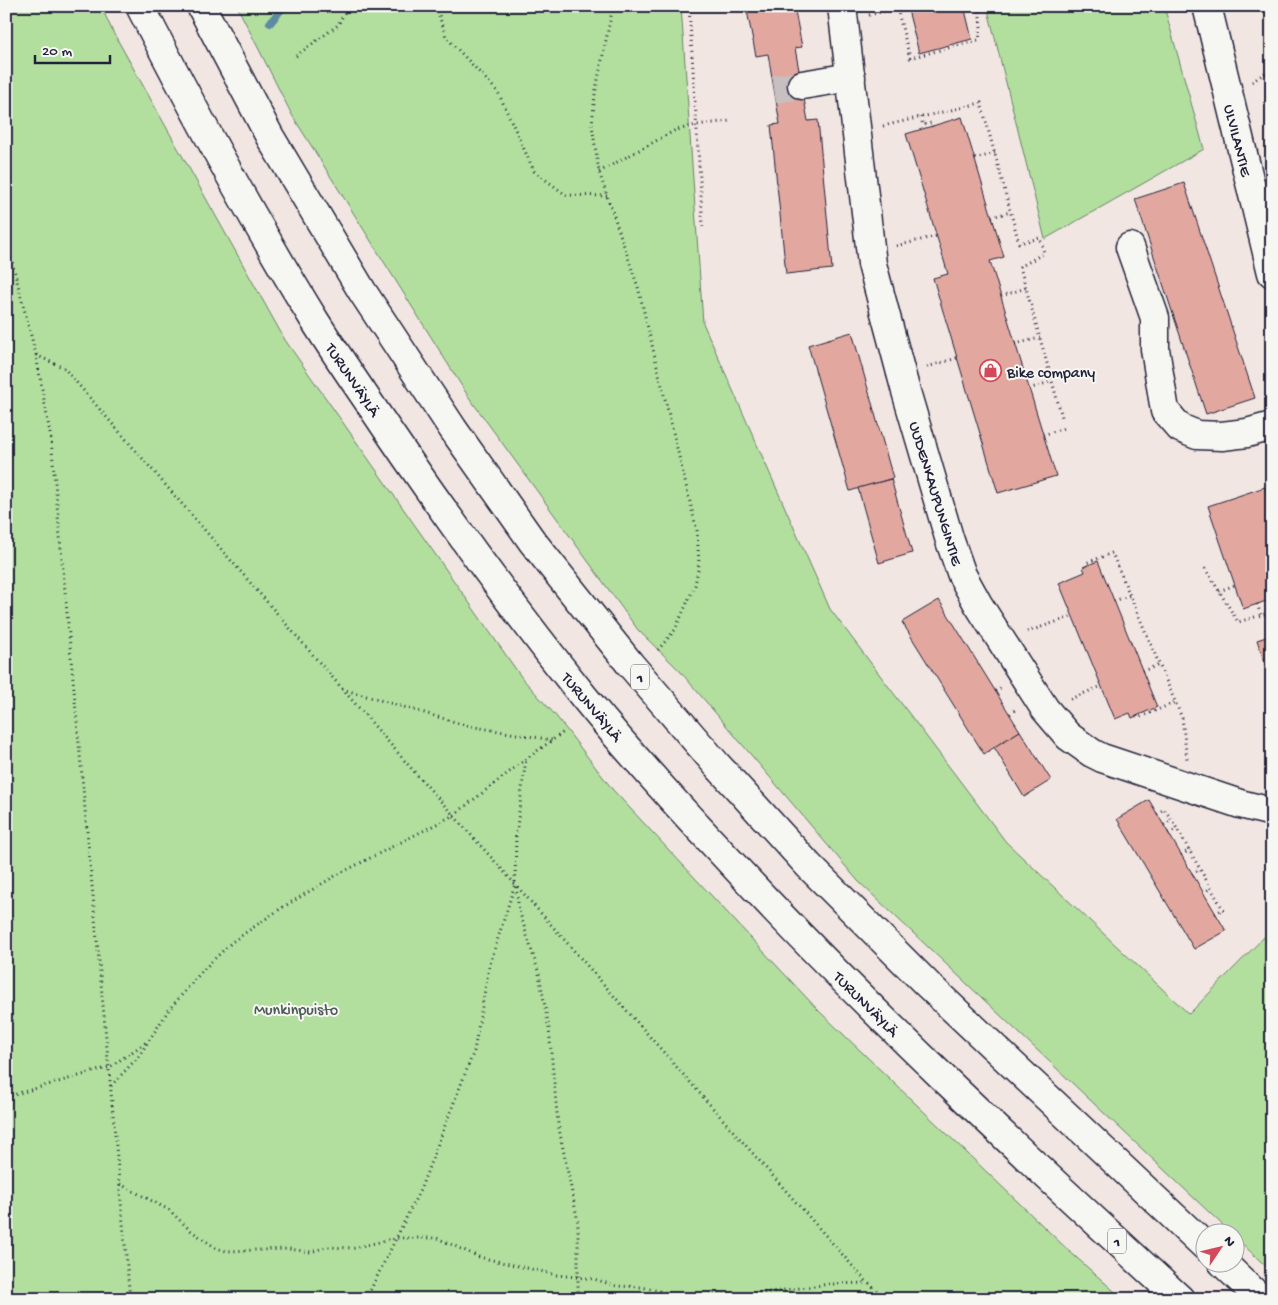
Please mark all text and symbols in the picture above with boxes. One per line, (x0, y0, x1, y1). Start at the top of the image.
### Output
scale bar (35, 32, 110, 64)
text: 20 m (42, 43, 72, 61)
street label: ULVILANTIE (1217, 103, 1254, 180)
street label: TURUNVÄYLÄ (319, 340, 383, 423)
shop icon: Bike company (979, 359, 1003, 383)
place label: Bike company (1006, 365, 1095, 384)
street label: UUDENKAUPUNGINTIE (903, 420, 965, 569)
road number: 1 (631, 664, 649, 690)
street label: TURUNVÄYLÄ (555, 669, 626, 748)
street label: TURUNVÄYLÄ (827, 968, 902, 1043)
park label: Munkinpuisto (254, 1002, 338, 1021)
north arrow (1196, 1222, 1246, 1272)
road number: 1 (1108, 1228, 1126, 1254)
text: N (1219, 1233, 1238, 1251)

